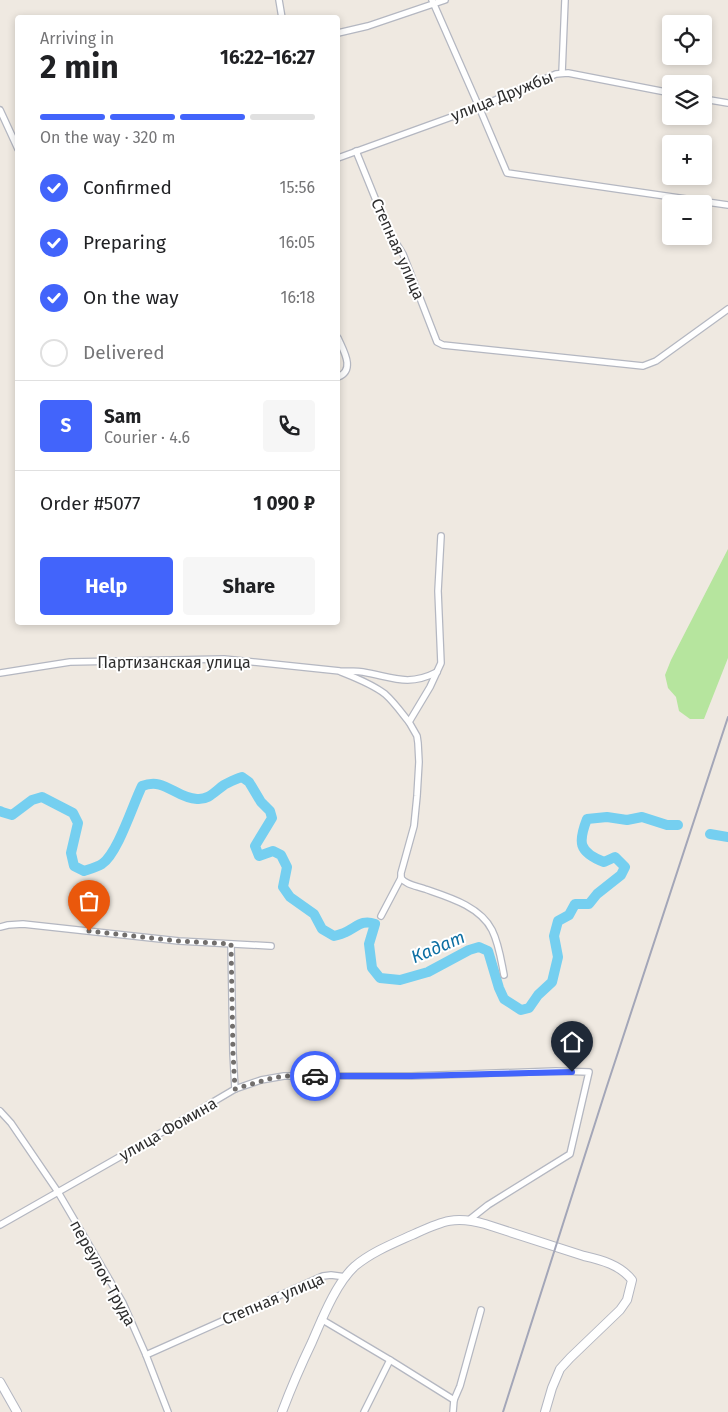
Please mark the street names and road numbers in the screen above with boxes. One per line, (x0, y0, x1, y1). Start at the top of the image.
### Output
street label: улица Дружбы (448, 67, 556, 125)
street label: Степная улица (367, 195, 429, 303)
street label: Партизанская улица (97, 653, 251, 672)
street label: улица Фомина (116, 1093, 220, 1165)
street label: переулок Труда (66, 1217, 140, 1329)
street label: Степная улица (219, 1269, 327, 1329)

